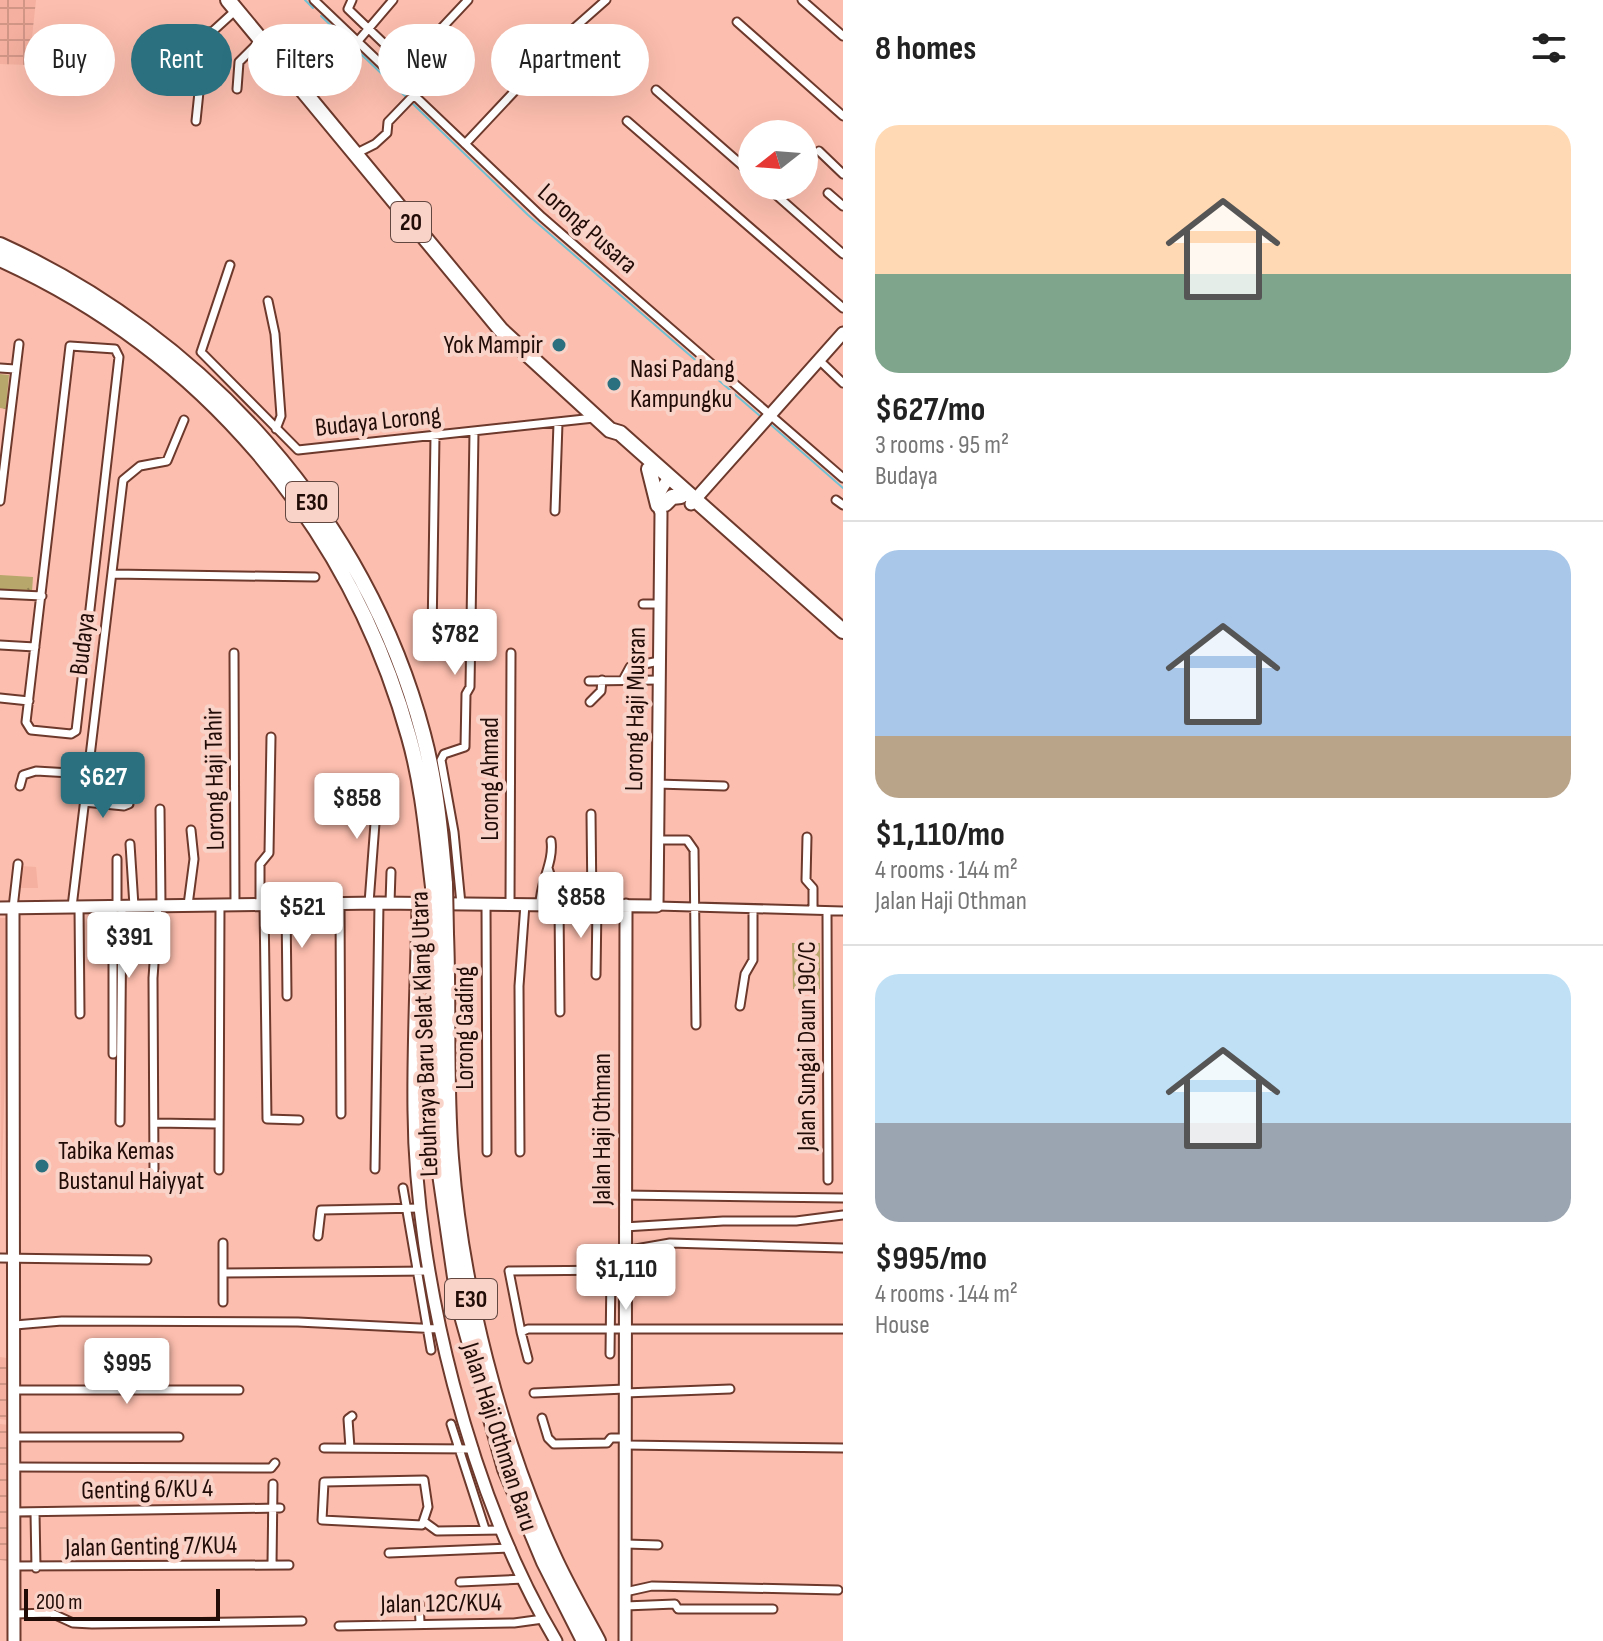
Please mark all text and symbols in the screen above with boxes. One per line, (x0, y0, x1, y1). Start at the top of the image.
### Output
chip: Buy (24, 24, 115, 96)
chip: Rent (131, 24, 232, 96)
chip: Filters (248, 24, 362, 96)
chip: New (378, 24, 475, 96)
chip: Apartment (491, 24, 649, 96)
icon: filters (1527, 26, 1571, 70)
text: 8 homes (875, 28, 976, 69)
north arrow (738, 120, 818, 200)
map controls (738, 120, 818, 200)
street label: Lorong Pusara (531, 177, 643, 281)
icon: home (1151, 177, 1295, 321)
road number: 20 (391, 202, 431, 242)
place label: Yok Mampir (443, 330, 544, 361)
marker: Yok Mampir (550, 336, 568, 354)
place label: Nasi Padang Kampungku (630, 354, 735, 415)
marker: Nasi Padang Kampungku (605, 375, 623, 393)
text: $627/mo (875, 389, 985, 430)
street label: Budaya Lorong (314, 400, 442, 444)
text: 3 rooms · 95 m² (875, 430, 1009, 461)
text: Budaya (875, 461, 938, 492)
road number: E30 (286, 482, 338, 522)
icon: home (1151, 602, 1295, 746)
pin: $782 (408, 609, 502, 677)
street label: Budaya (64, 611, 102, 677)
text: $782 (431, 619, 479, 650)
street label: Lorong Haji Musran (619, 627, 653, 791)
street label: Lorong Haji Tahir (198, 707, 232, 851)
street label: Lorong Ahmad (475, 717, 506, 841)
pin: $627 (56, 752, 150, 820)
text: $627 (79, 762, 127, 793)
pin: $858 (310, 773, 404, 841)
text: $858 (332, 783, 382, 814)
text: $1,110/mo (875, 814, 1005, 855)
text: 4 rooms · 144 m² (875, 855, 1018, 886)
pin: $858 (534, 872, 628, 940)
pin: $521 (255, 882, 349, 950)
text: $858 (556, 882, 606, 913)
text: Jalan Haji Othman (875, 886, 1027, 917)
street label: Lebuhraya Baru Selat Klang Utara (405, 891, 445, 1177)
text: $521 (279, 892, 325, 923)
pin: $391 (82, 912, 176, 980)
text: $391 (105, 922, 153, 953)
street label: Jalan Sungai Daun 19C/C (792, 941, 823, 1152)
street label: Lorong Gading (450, 966, 481, 1090)
icon: home (1151, 1026, 1295, 1170)
street label: Jalan Haji Othman (587, 1053, 618, 1206)
place label: Tabika Kemas Bustanul Haiyyat (58, 1136, 204, 1197)
marker: Tabika Kemas Bustanul Haiyyat (33, 1157, 51, 1175)
text: $995/mo (875, 1238, 987, 1279)
pin: $1,110 (561, 1244, 691, 1312)
text: $1,110 (595, 1254, 657, 1285)
road number: E30 (445, 1279, 497, 1319)
text: 4 rooms · 144 m² (875, 1279, 1018, 1310)
text: House (875, 1310, 930, 1341)
pin: $995 (80, 1338, 174, 1406)
street label: Jalan Haji Othman Baru (454, 1338, 544, 1535)
text: $995 (102, 1348, 152, 1379)
street label: Genting 6/KU 4 (81, 1473, 213, 1507)
street label: Jalan Genting 7/KU4 (64, 1530, 237, 1564)
scale bar (24, 1585, 220, 1621)
street label: Jalan 12C/KU4 (379, 1587, 502, 1621)
text: 200 m (36, 1589, 82, 1616)

